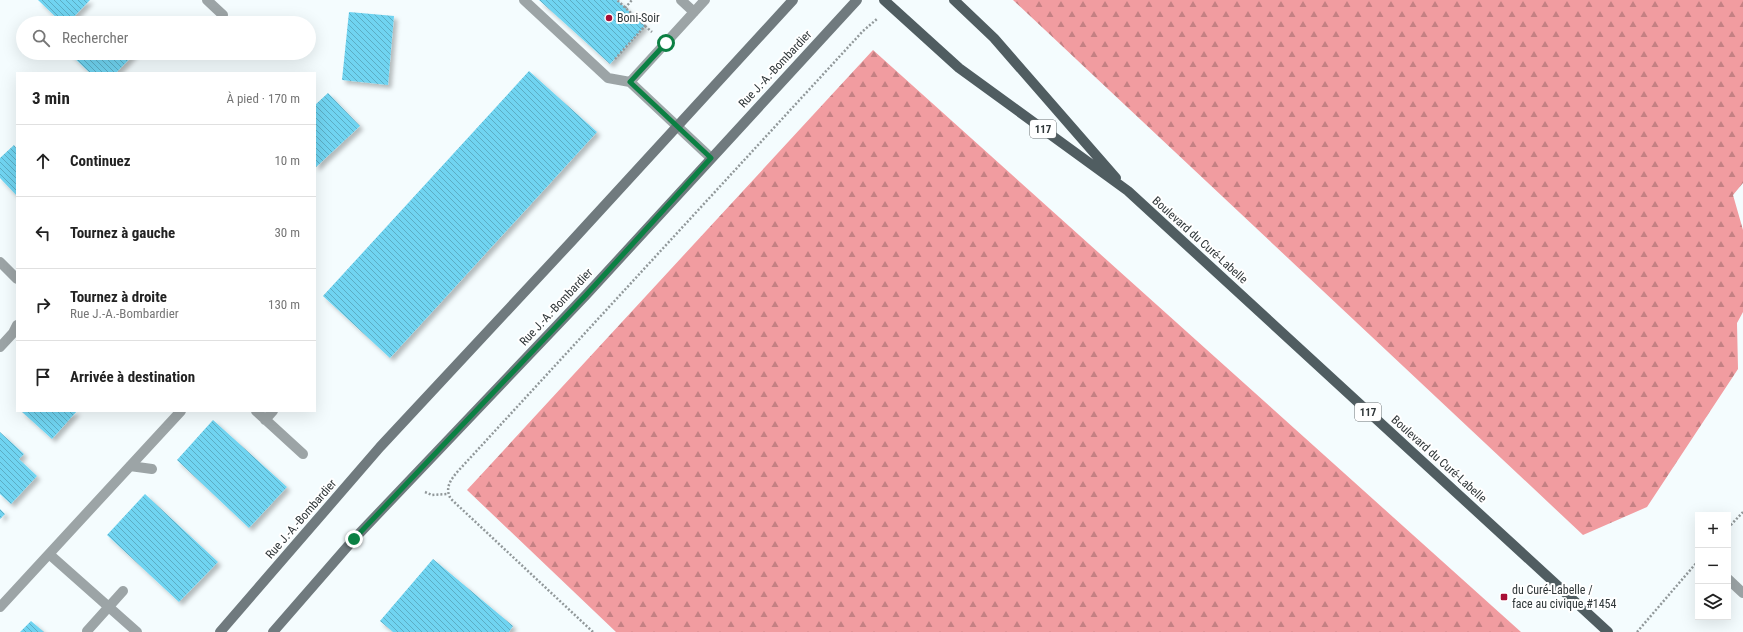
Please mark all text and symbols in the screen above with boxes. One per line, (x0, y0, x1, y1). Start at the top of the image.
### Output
place label: Boni-Soir (617, 11, 660, 25)
marker: Boni-Soir (604, 13, 614, 23)
search box (16, 16, 316, 60)
icon: search (30, 27, 52, 49)
street label: Rue J.-A.-Bombardier (736, 27, 815, 110)
text: Rechercher (62, 29, 128, 47)
route start (657, 34, 675, 52)
text: 3 min (32, 88, 70, 108)
text: À pied · 170 m (226, 91, 300, 106)
road number: 117 (1030, 120, 1056, 138)
icon: ahead (32, 150, 54, 172)
text: Continuez (70, 152, 131, 170)
text: 10 m (274, 153, 300, 168)
street label: Boulevard du Curé-Labelle (1150, 194, 1251, 287)
icon: left (32, 222, 54, 244)
text: Tournez à gauche (70, 224, 175, 242)
text: 30 m (274, 225, 300, 240)
street label: Rue J.-A.-Bombardier (517, 265, 596, 348)
text: Tournez à droite (70, 288, 167, 306)
icon: right (32, 294, 54, 316)
text: 130 m (268, 297, 300, 312)
text: Rue J.-A.-Bombardier (70, 306, 179, 321)
icon: arrive (32, 366, 54, 388)
text: Arrivée à destination (70, 368, 195, 386)
road number: 117 (1355, 403, 1381, 421)
street label: Boulevard du Curé-Labelle (1389, 413, 1490, 506)
street label: Rue J.-A.-Bombardier (263, 476, 339, 561)
map controls (1695, 512, 1731, 620)
button: + (1695, 512, 1731, 548)
route end (345, 530, 363, 548)
button: − (1695, 548, 1731, 584)
place label: du Curé-Labelle / face au civique #1454 (1512, 583, 1616, 611)
button: layers (1695, 584, 1731, 620)
marker: du Curé-Labelle / face au civique #1454 (1499, 592, 1509, 602)

